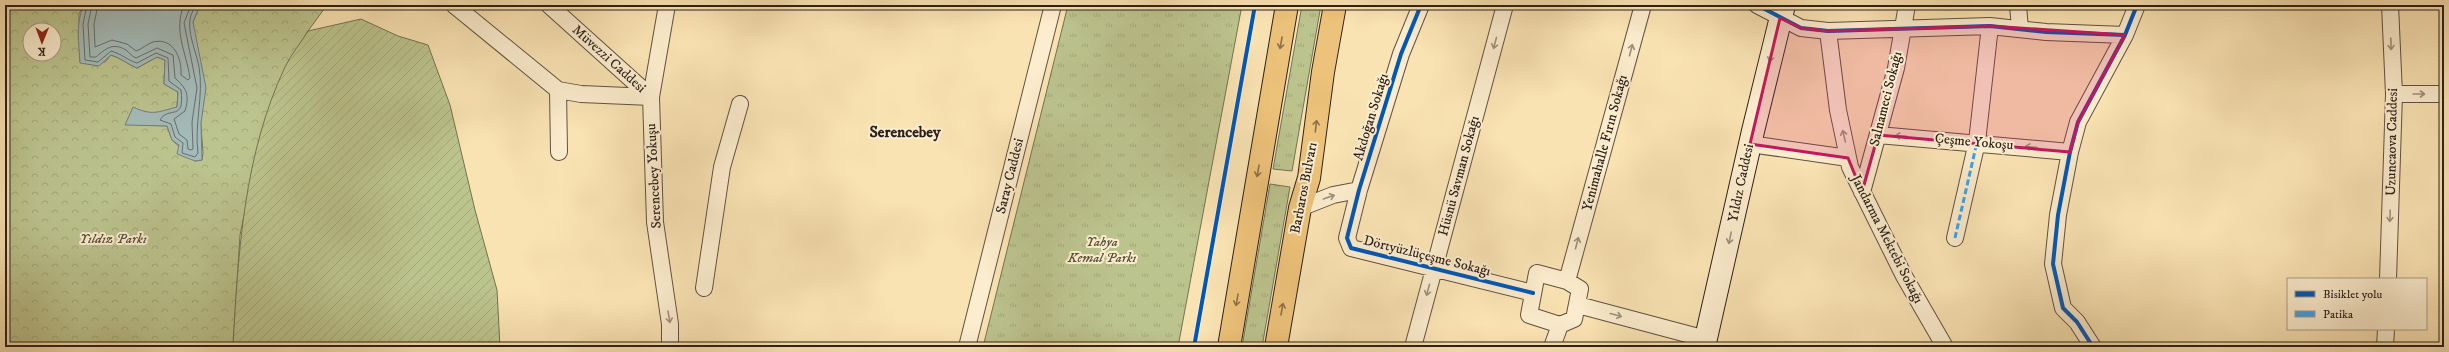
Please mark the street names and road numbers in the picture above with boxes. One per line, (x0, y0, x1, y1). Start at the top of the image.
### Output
street label: Müvezzi Caddesi (568, 21, 650, 97)
street label: Salnameci Sokağı (1866, 49, 1907, 148)
street label: Akdoğan Sokağı (1349, 71, 1393, 163)
street label: Yenimahalle Fırın Sokağı (1578, 73, 1632, 213)
street label: Uzuncaova Caddesi (2382, 88, 2402, 196)
street label: Hüsnü Savman Sokağı (1434, 114, 1484, 238)
street label: Serencebey Yokuşu (642, 123, 666, 229)
street label: Çeşme Yokoşu (1934, 130, 2014, 154)
street label: Saray Caddesi (992, 136, 1028, 216)
street label: Barbaros Bulvarı (1286, 140, 1322, 235)
street label: Yıldız Caddesi (1724, 142, 1758, 224)
street label: Jandarma Mektebi Sokağı (1846, 170, 1927, 307)
street label: Dörtyüzlüçeşme Sokağı (1362, 231, 1493, 281)

